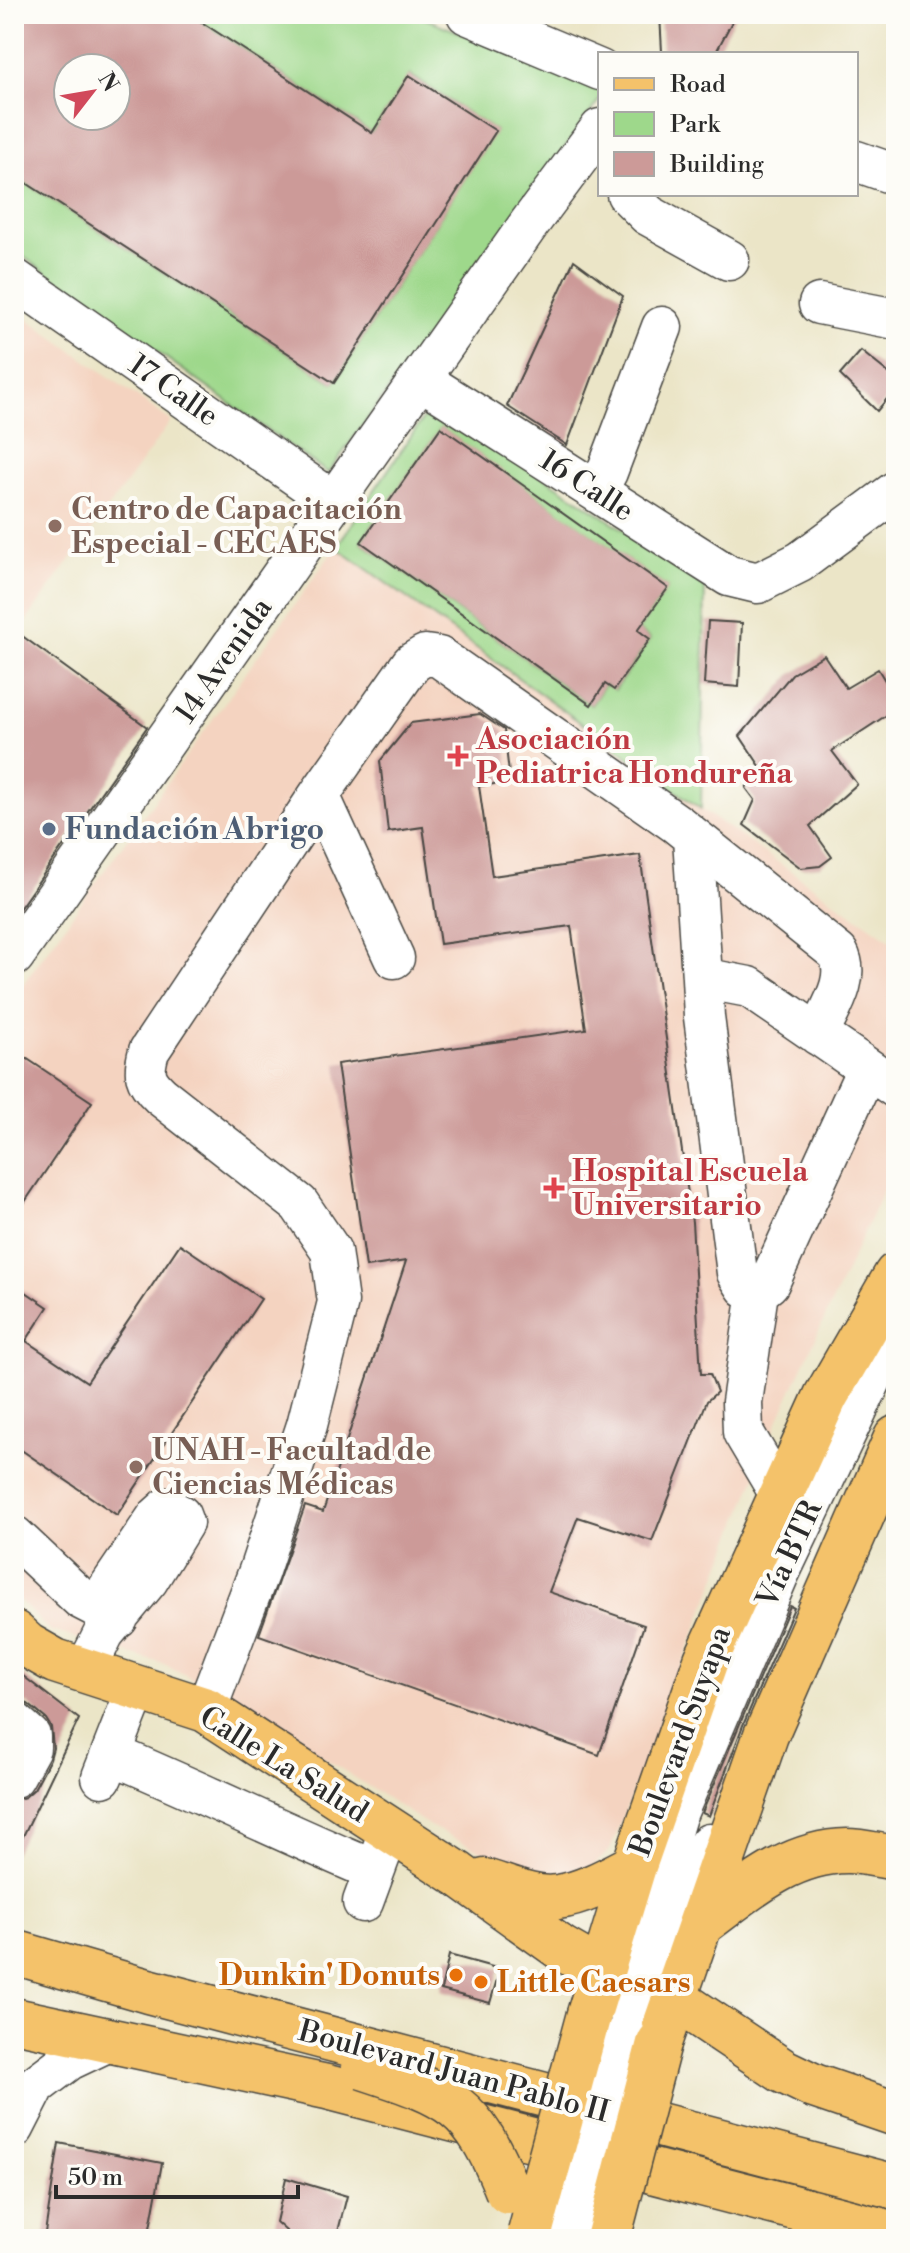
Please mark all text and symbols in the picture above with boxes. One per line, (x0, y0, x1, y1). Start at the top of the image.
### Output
north arrow (52, 52, 132, 132)
legend (598, 52, 858, 196)
text: N (92, 68, 124, 97)
text: Road (670, 70, 726, 100)
text: Park (670, 110, 721, 140)
text: Building (669, 150, 764, 180)
street label: 17 Calle (121, 346, 226, 435)
street label: 16 Calle (532, 441, 641, 530)
place label: Centro de Capacitación Especial - CECAES (71, 491, 402, 563)
marker: Centro de Capacitación Especial - CECAES (46, 517, 64, 535)
street label: 14 Avenida (167, 590, 281, 731)
place label: Asociación Pediatrica Hondureña (475, 721, 793, 793)
marker: Asociación Pediatrica Hondureña (447, 745, 469, 767)
place label: Fundación Abrigo (65, 811, 324, 849)
marker: Fundación Abrigo (40, 820, 58, 838)
place label: Hospital Escuela Universitario (572, 1153, 809, 1225)
marker: Hospital Escuela Universitario (543, 1177, 565, 1199)
place label: UNAH - Facultad de Ciencias Médicas (152, 1432, 431, 1504)
marker: UNAH - Facultad de Ciencias Médicas (127, 1458, 145, 1476)
street label: Vía BTR (748, 1494, 832, 1615)
street label: Boulevard Suyapa (621, 1621, 740, 1862)
street label: Calle La Salud (192, 1698, 375, 1832)
place label: Dunkin' Donuts (219, 1957, 440, 1995)
place label: Little Caesars (497, 1964, 691, 2002)
marker: Dunkin' Donuts (447, 1966, 465, 1984)
marker: Little Caesars (472, 1973, 490, 1991)
street label: Boulevard Juan Pablo II (293, 2012, 614, 2132)
scale bar (56, 2149, 298, 2199)
text: 50 m (68, 2163, 123, 2193)

